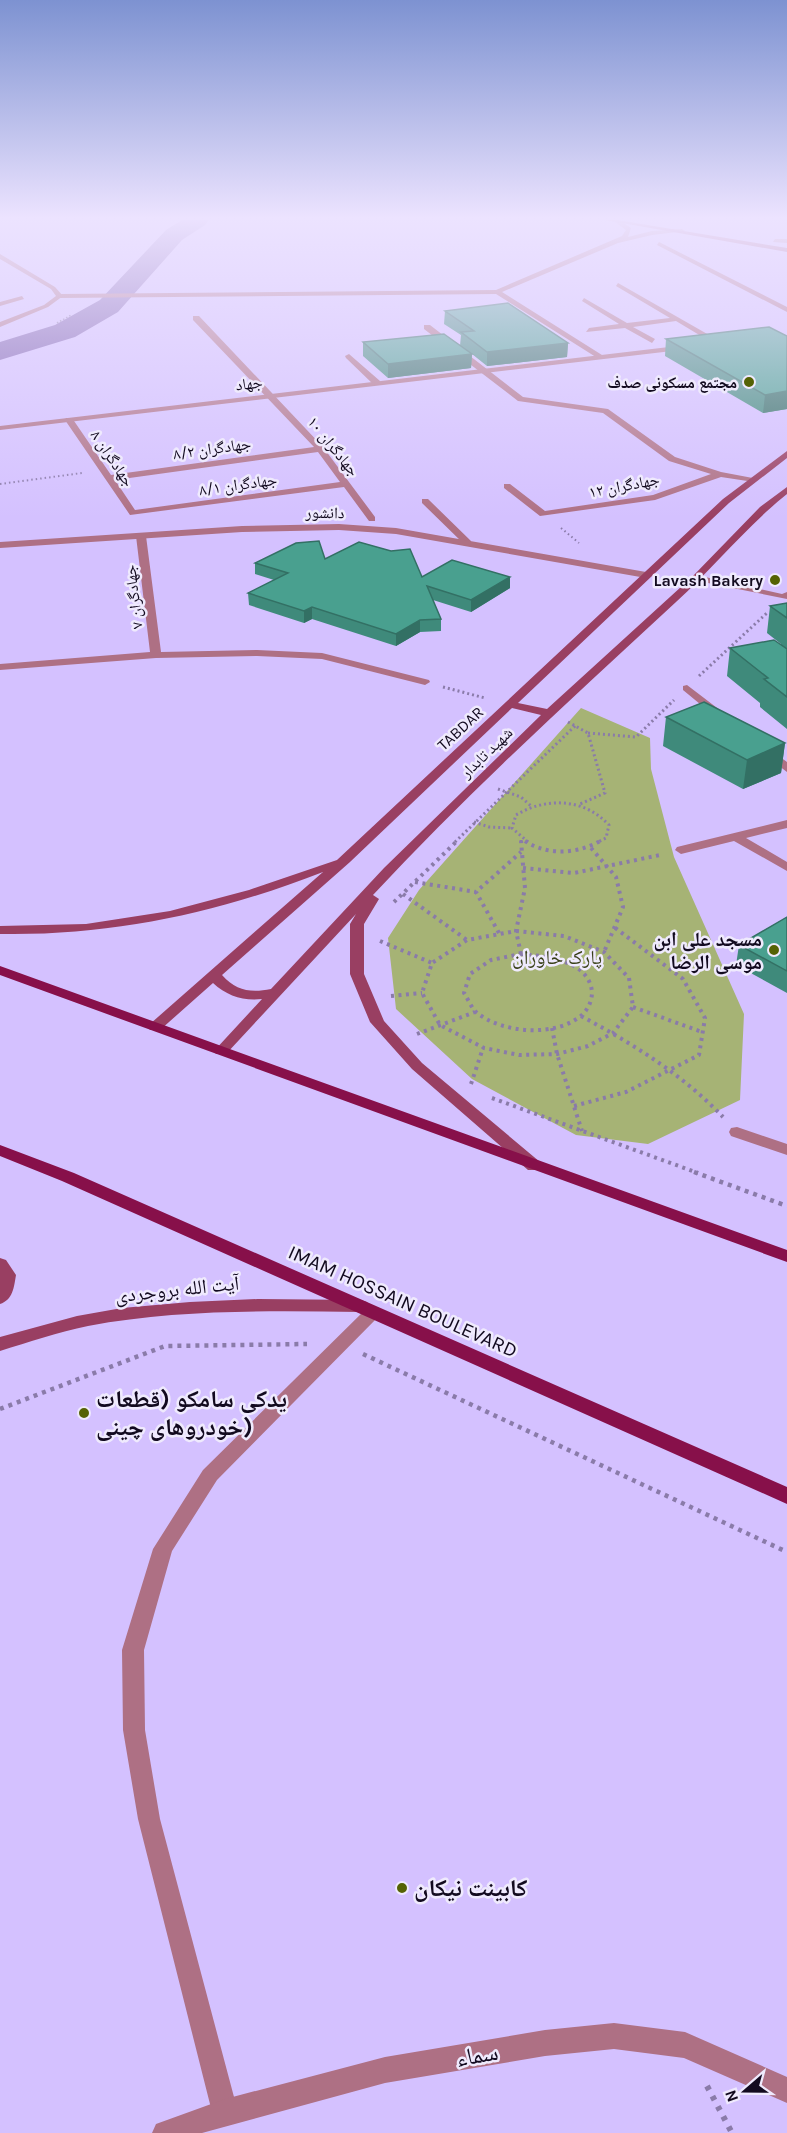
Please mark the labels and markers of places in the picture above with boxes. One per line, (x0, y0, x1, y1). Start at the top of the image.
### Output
place label: مجتمع مسکونی صدف (607, 373, 737, 393)
marker: مجتمع مسکونی صدف (742, 375, 756, 389)
place label: Lavash Bakery (654, 571, 763, 590)
marker: Lavash Bakery (768, 573, 782, 587)
place label: مسجد علی ابن موسی الرضا (653, 928, 762, 975)
marker: مسجد علی ابن موسی الرضا (767, 943, 781, 957)
place label: یدکی سامکو (قطعات خودروهای چینی) (96, 1385, 287, 1441)
marker: یدکی سامکو (قطعات خودروهای چینی) (77, 1406, 91, 1420)
place label: کابینت نیکان (414, 1874, 528, 1902)
marker: کابینت نیکان (395, 1881, 409, 1895)

